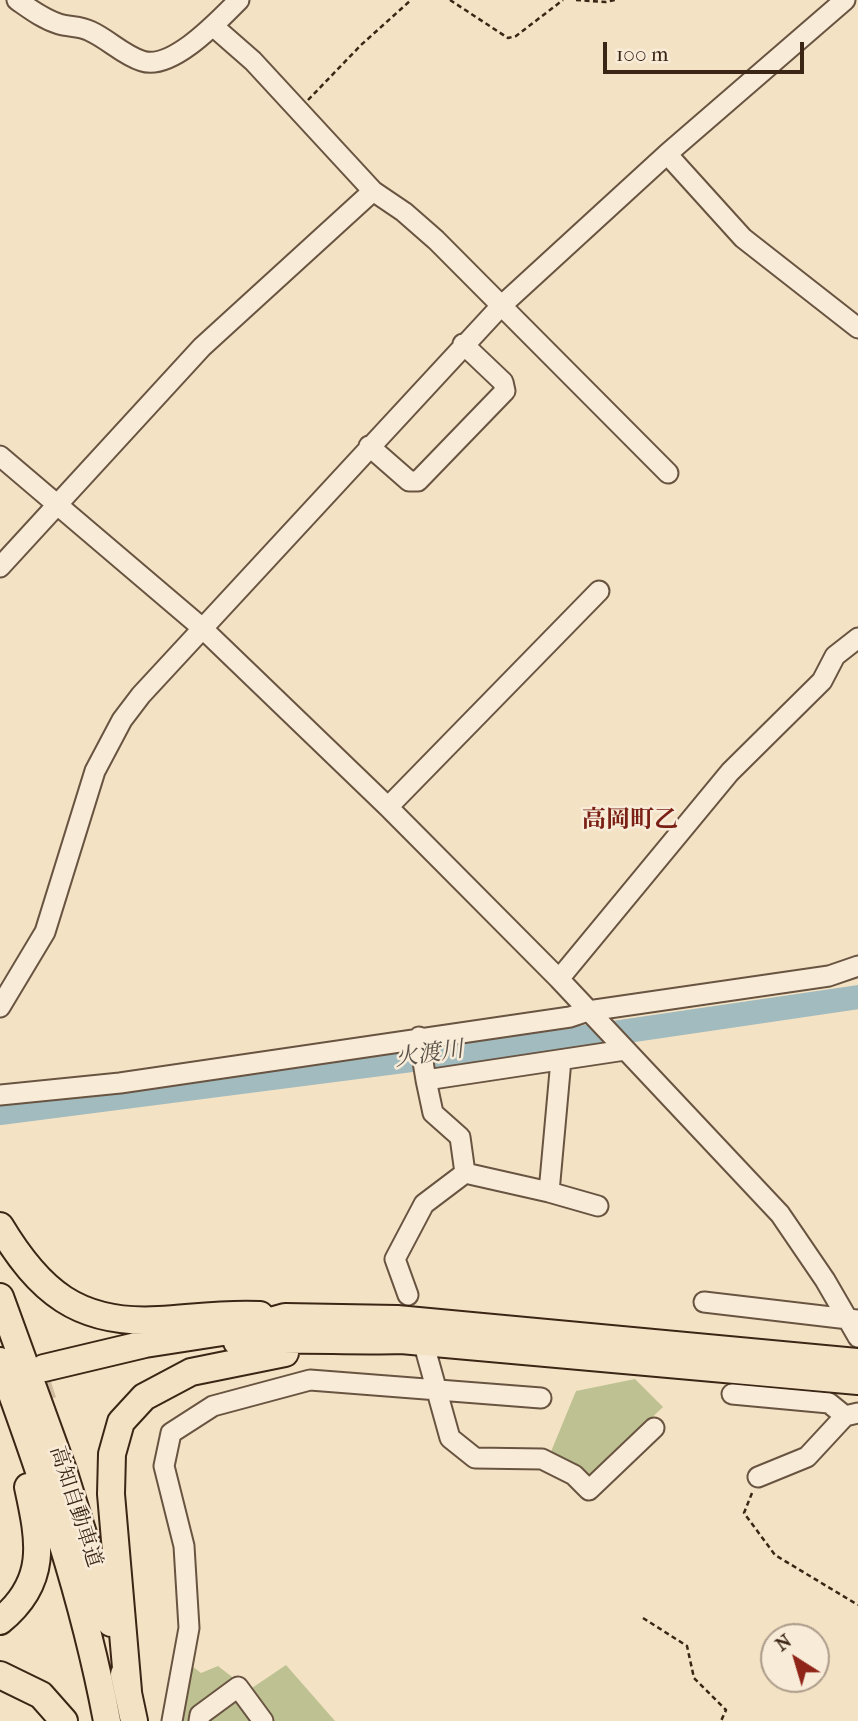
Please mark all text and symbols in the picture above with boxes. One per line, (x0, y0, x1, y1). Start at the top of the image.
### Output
scale bar (606, 28, 807, 72)
text: 100 m (616, 42, 669, 66)
district label: 高岡町乙 (582, 807, 678, 835)
water label: 火渡川 (393, 1037, 465, 1073)
street label: 高知自動車道 (44, 1443, 106, 1571)
north arrow (760, 1623, 830, 1693)
text: N (771, 1630, 796, 1656)

